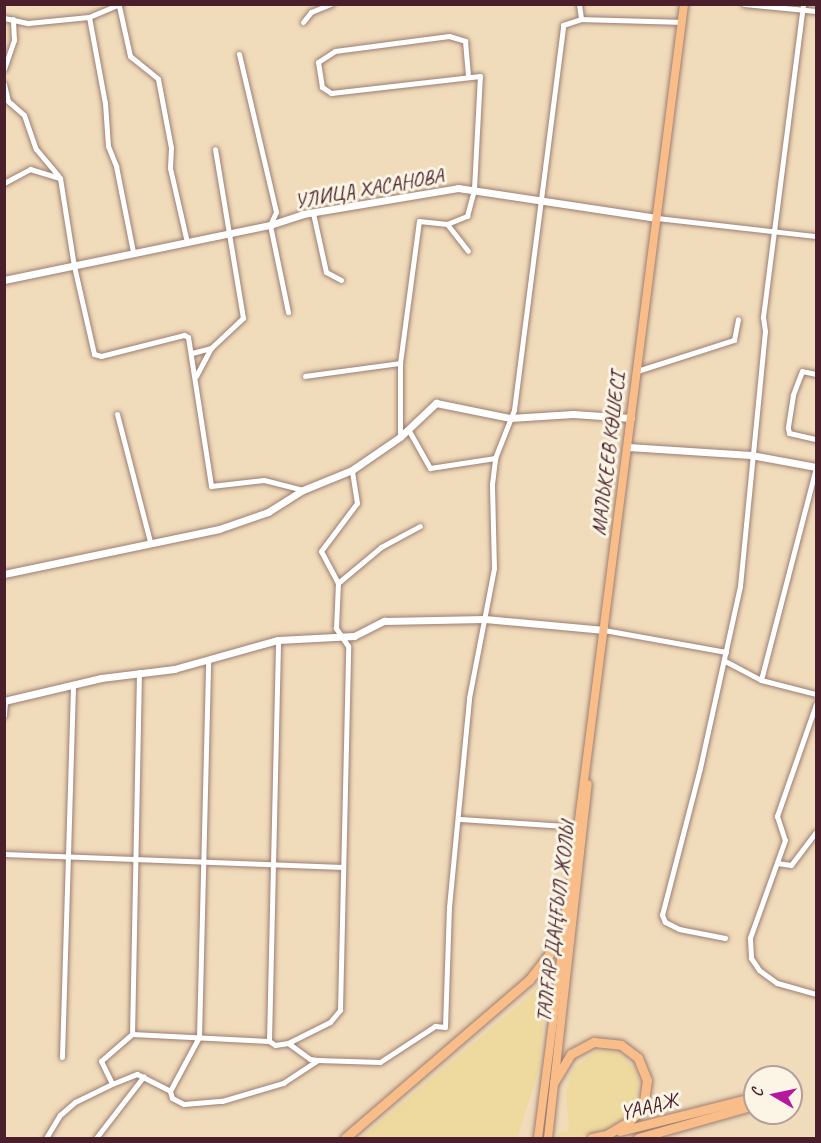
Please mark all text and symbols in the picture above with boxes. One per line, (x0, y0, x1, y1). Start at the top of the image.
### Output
street label: УЛИЦА ХАСАНОВА (292, 162, 446, 214)
street label: МАЛЬКЕЕВ КӨШЕСІ (586, 371, 630, 537)
street label: ТАЛҒАР ДАҢҒЫЛ ЖОЛЫ (530, 821, 580, 1023)
north arrow (743, 1065, 803, 1125)
street label: ҮАААЖ (618, 1087, 680, 1125)
text: С (747, 1087, 768, 1098)

